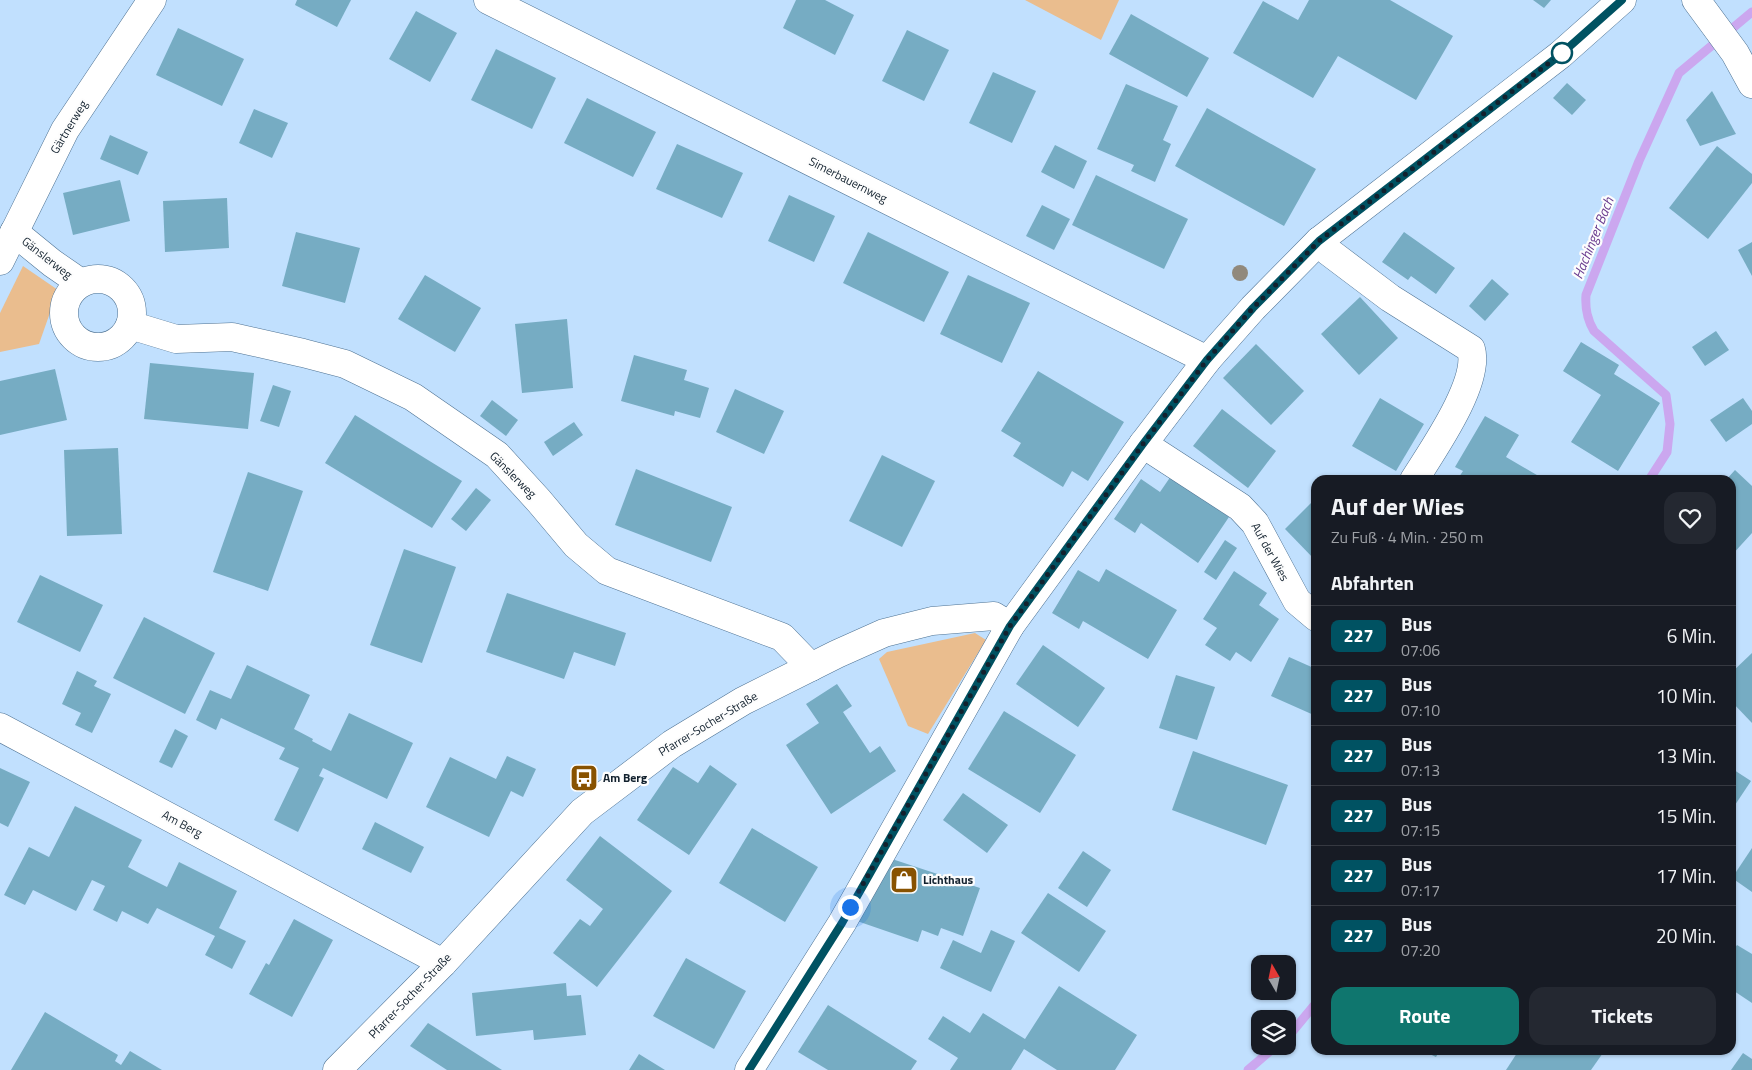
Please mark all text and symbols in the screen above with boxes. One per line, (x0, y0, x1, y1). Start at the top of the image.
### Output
unlabelled marker (1551, 42, 1573, 64)
street label: Gärtnerweg (45, 96, 92, 157)
street label: Simerbauernweg (806, 152, 891, 208)
water label: Hachinger Bach (1567, 193, 1619, 282)
street label: Gänslerweg (18, 232, 77, 283)
street label: Gänslerweg (486, 447, 541, 502)
text: Auf der Wies (1331, 488, 1464, 524)
button: heart (1664, 492, 1716, 544)
street label: Auf der Wies (1247, 519, 1295, 585)
text: Zu Fuß · 4 Min. · 250 m (1331, 525, 1484, 549)
text: Abfahrten (1331, 568, 1414, 597)
text: Bus (1401, 609, 1432, 638)
text: 6 Min. (1667, 621, 1716, 650)
text: 227 (1343, 622, 1374, 649)
text: 07:06 (1401, 638, 1440, 662)
text: Bus (1401, 669, 1432, 698)
text: 10 Min. (1656, 681, 1716, 710)
text: 227 (1343, 682, 1374, 709)
street label: Pfarrer-Socher-Straße (655, 686, 761, 761)
text: 07:10 (1401, 698, 1440, 722)
text: Bus (1401, 729, 1432, 758)
text: 13 Min. (1656, 741, 1716, 770)
text: 227 (1343, 742, 1374, 769)
text: 07:13 (1401, 758, 1440, 782)
bus stop icon: Am Berg (569, 763, 599, 793)
place label: Am Berg (603, 768, 648, 787)
text: Bus (1401, 789, 1432, 818)
text: 15 Min. (1656, 801, 1716, 830)
text: 227 (1343, 802, 1374, 829)
street label: Am Berg (159, 805, 206, 842)
text: 07:15 (1401, 818, 1440, 842)
text: Bus (1401, 849, 1432, 878)
text: 17 Min. (1656, 861, 1716, 890)
text: 227 (1343, 862, 1374, 889)
shop icon: Lichthaus (889, 865, 919, 895)
place label: Lichthaus (923, 870, 974, 889)
text: 07:17 (1401, 878, 1440, 902)
your location (838, 895, 863, 920)
text: Bus (1401, 909, 1432, 938)
text: 20 Min. (1656, 921, 1716, 950)
text: 227 (1343, 922, 1374, 949)
text: 07:20 (1401, 938, 1440, 962)
street label: Pfarrer-Socher-Straße (364, 949, 456, 1043)
north arrow (1251, 955, 1296, 1000)
map controls (1251, 955, 1296, 1055)
button: Route (1331, 987, 1519, 1045)
button: Tickets (1529, 987, 1716, 1045)
button: layers (1251, 1010, 1296, 1055)

